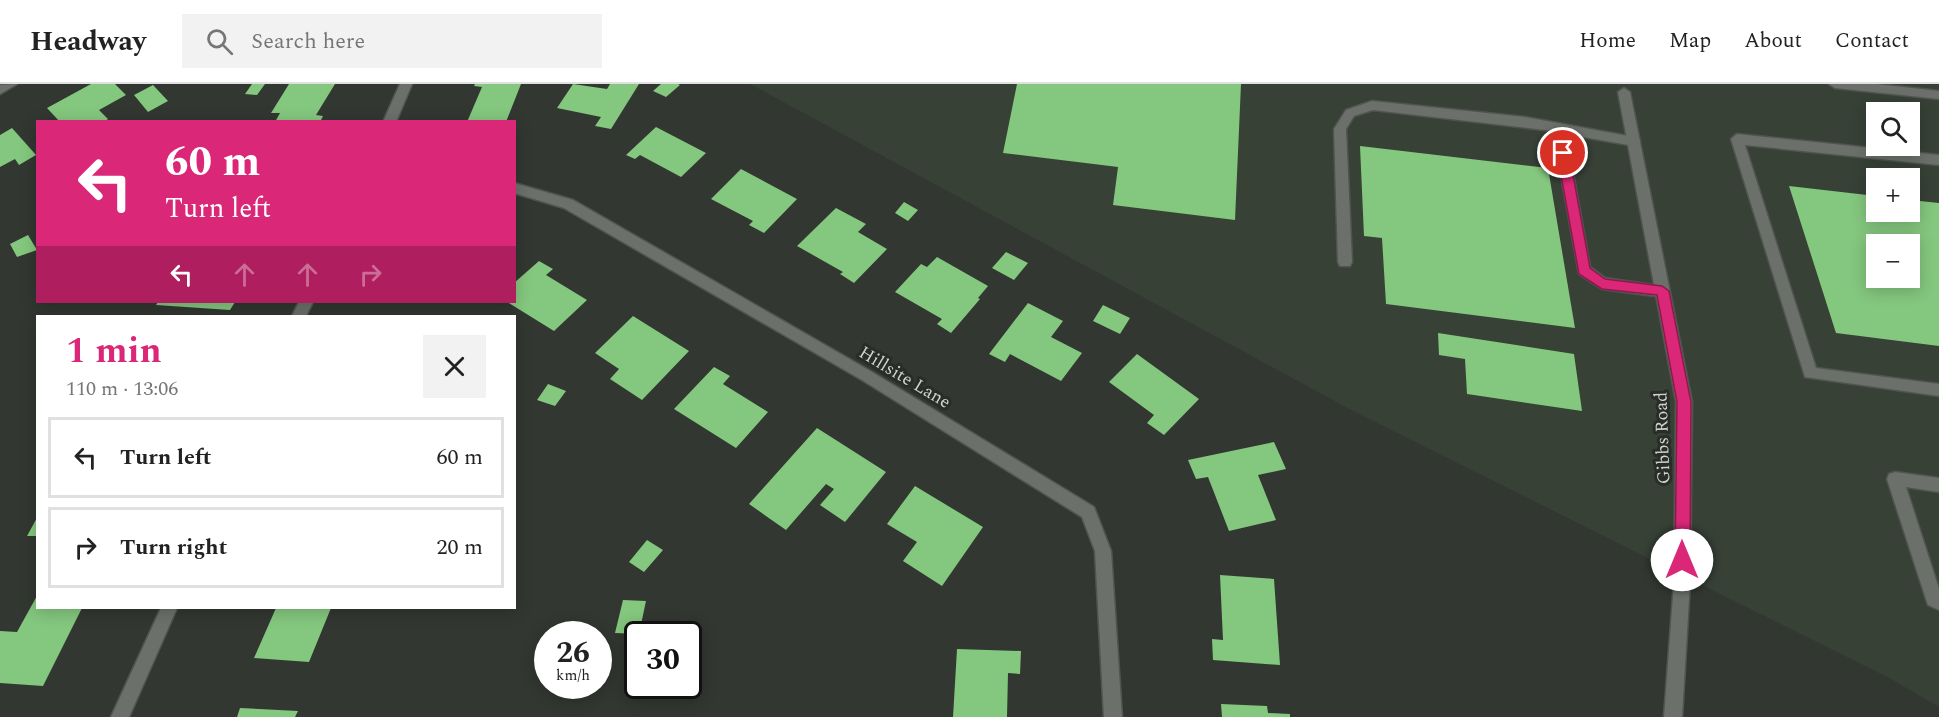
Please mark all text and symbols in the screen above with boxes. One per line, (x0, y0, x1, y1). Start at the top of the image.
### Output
search box (182, 14, 602, 68)
text: Headway (30, 20, 146, 63)
icon: search (203, 25, 236, 58)
text: Search here (251, 25, 365, 58)
text: Home (1579, 25, 1636, 57)
text: Map (1669, 25, 1711, 57)
text: About (1744, 25, 1802, 57)
text: Contact (1835, 25, 1909, 57)
map controls (1866, 102, 1920, 288)
button: search (1866, 102, 1920, 156)
pin (1537, 127, 1588, 178)
text: 60 m (165, 131, 260, 194)
icon: arrive (1546, 136, 1579, 169)
icon: left (66, 144, 144, 222)
button: + (1866, 168, 1920, 222)
text: Turn left (165, 188, 271, 230)
button: − (1866, 234, 1920, 288)
icon: left (165, 258, 198, 291)
icon: ahead (228, 258, 261, 291)
icon: ahead (291, 258, 324, 291)
icon: right (354, 258, 387, 291)
text: 1 min (66, 324, 162, 379)
button: close (423, 335, 486, 398)
street label: Hillsite Lane (854, 339, 956, 416)
text: 110 m · 13:06 (66, 374, 178, 404)
street label: Gibbs Road (1647, 391, 1678, 485)
icon: left (69, 441, 102, 474)
text: Turn left (120, 441, 212, 474)
text: 60 m (437, 441, 483, 474)
position arrow (1650, 528, 1714, 592)
icon: right (69, 531, 102, 564)
text: Turn right (120, 531, 227, 564)
text: 20 m (437, 531, 483, 564)
speed limit sign: 30 (624, 621, 702, 699)
text: 26 (556, 630, 590, 676)
text: km/h (556, 664, 590, 687)

